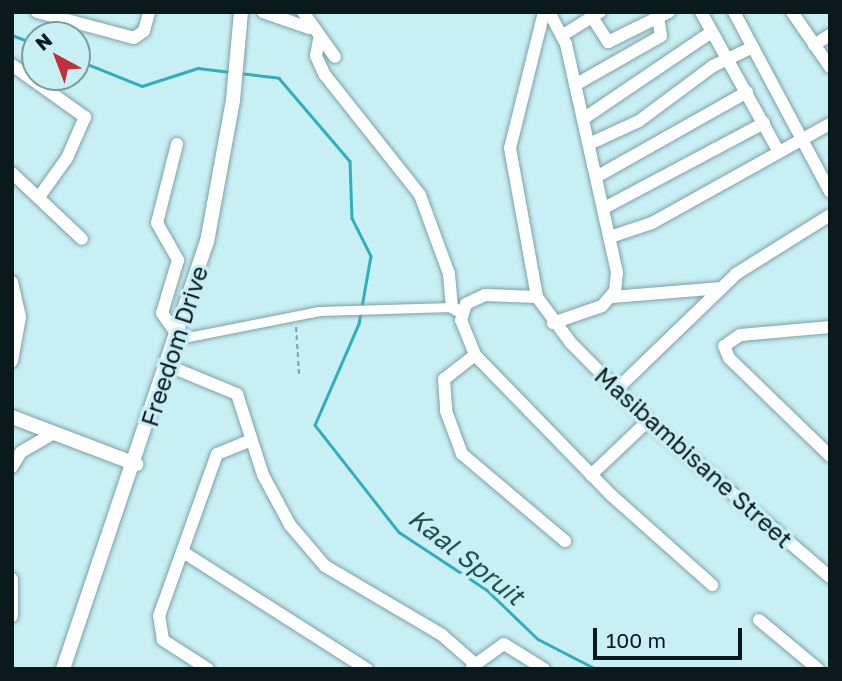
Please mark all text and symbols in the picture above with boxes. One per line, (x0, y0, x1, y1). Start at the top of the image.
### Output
north arrow (21, 21, 91, 91)
text: N (30, 28, 56, 55)
street label: Freedom Drive (134, 262, 214, 430)
street label: Masibambisane Street (589, 361, 799, 553)
water label: Kaal Spruit (402, 502, 530, 612)
scale bar (597, 614, 746, 658)
text: 100 m (606, 627, 666, 653)

